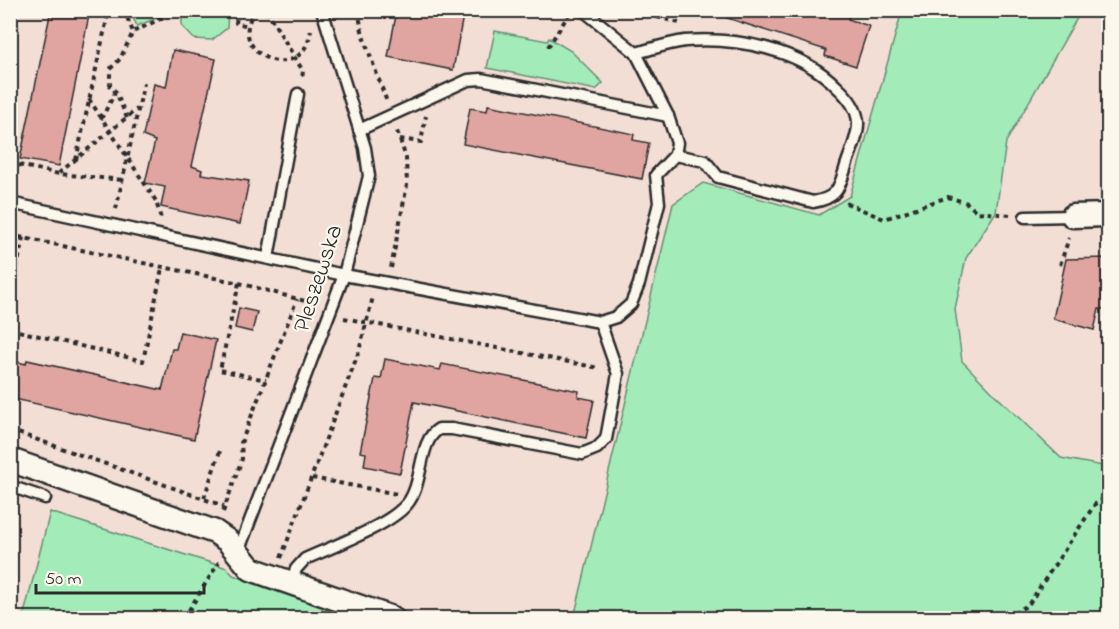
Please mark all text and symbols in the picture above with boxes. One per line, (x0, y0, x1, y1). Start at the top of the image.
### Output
street label: Pleszewska (285, 220, 353, 337)
scale bar (36, 557, 204, 595)
text: 50 m (45, 567, 82, 593)

